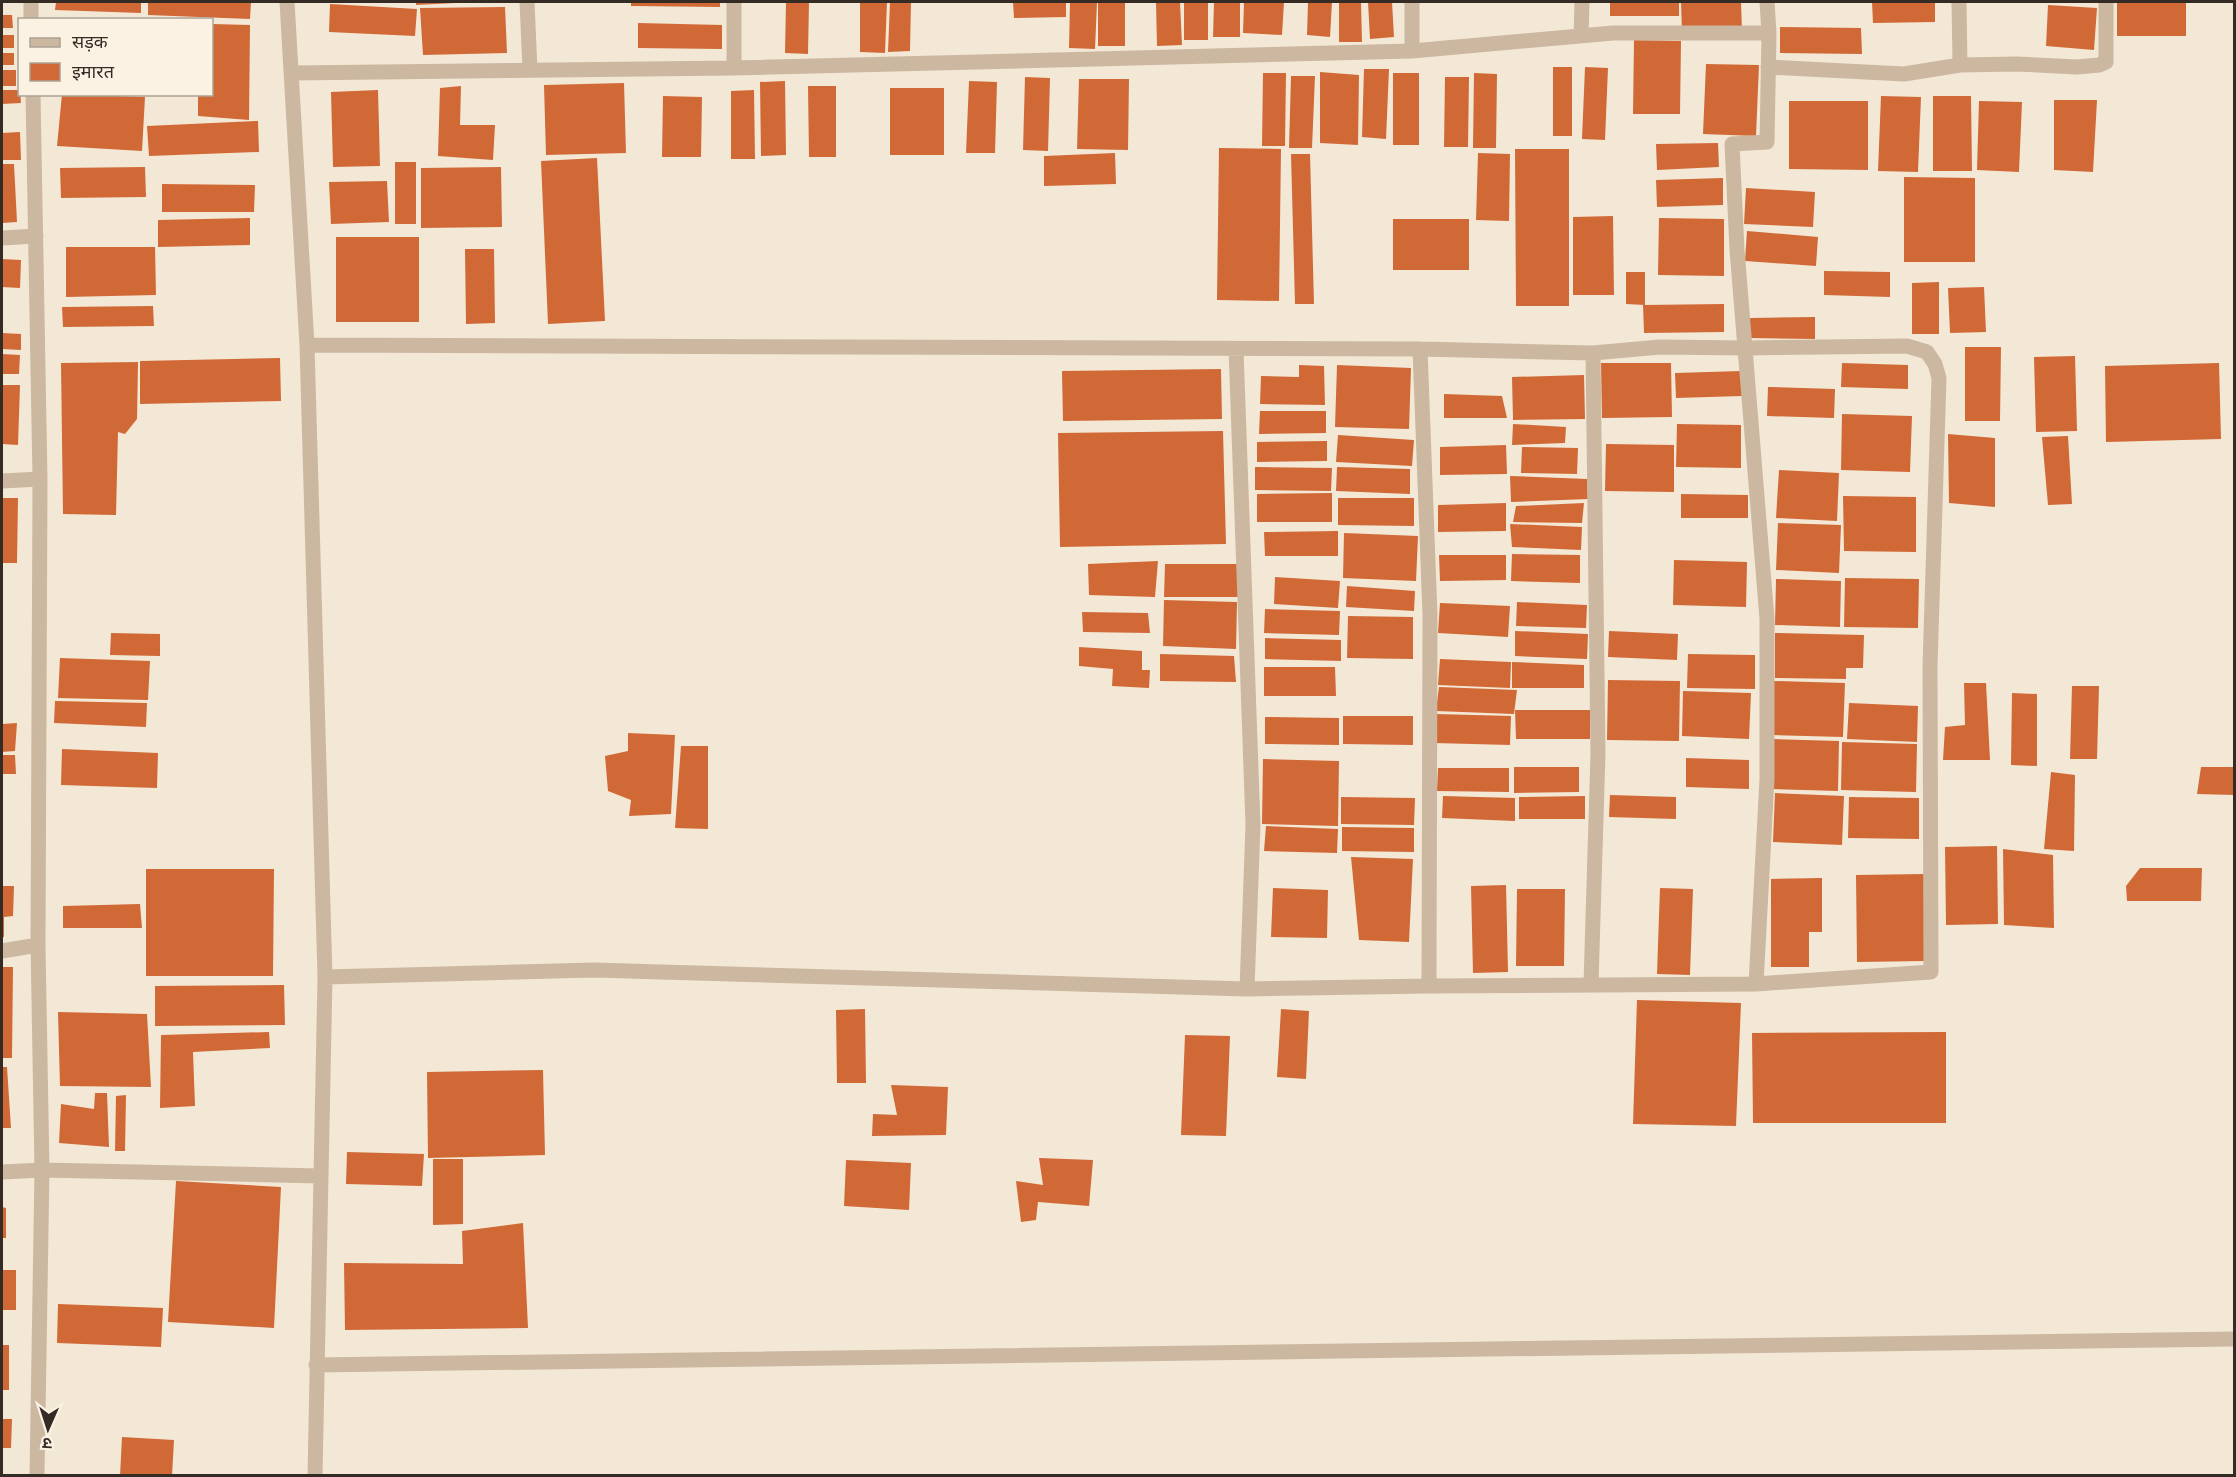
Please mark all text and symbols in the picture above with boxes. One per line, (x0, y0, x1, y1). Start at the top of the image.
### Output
legend (18, 18, 213, 96)
text: सड़क (72, 29, 109, 53)
text: इमारत (72, 59, 115, 83)
north arrow (18, 1399, 78, 1459)
text: उ (41, 1433, 52, 1455)

